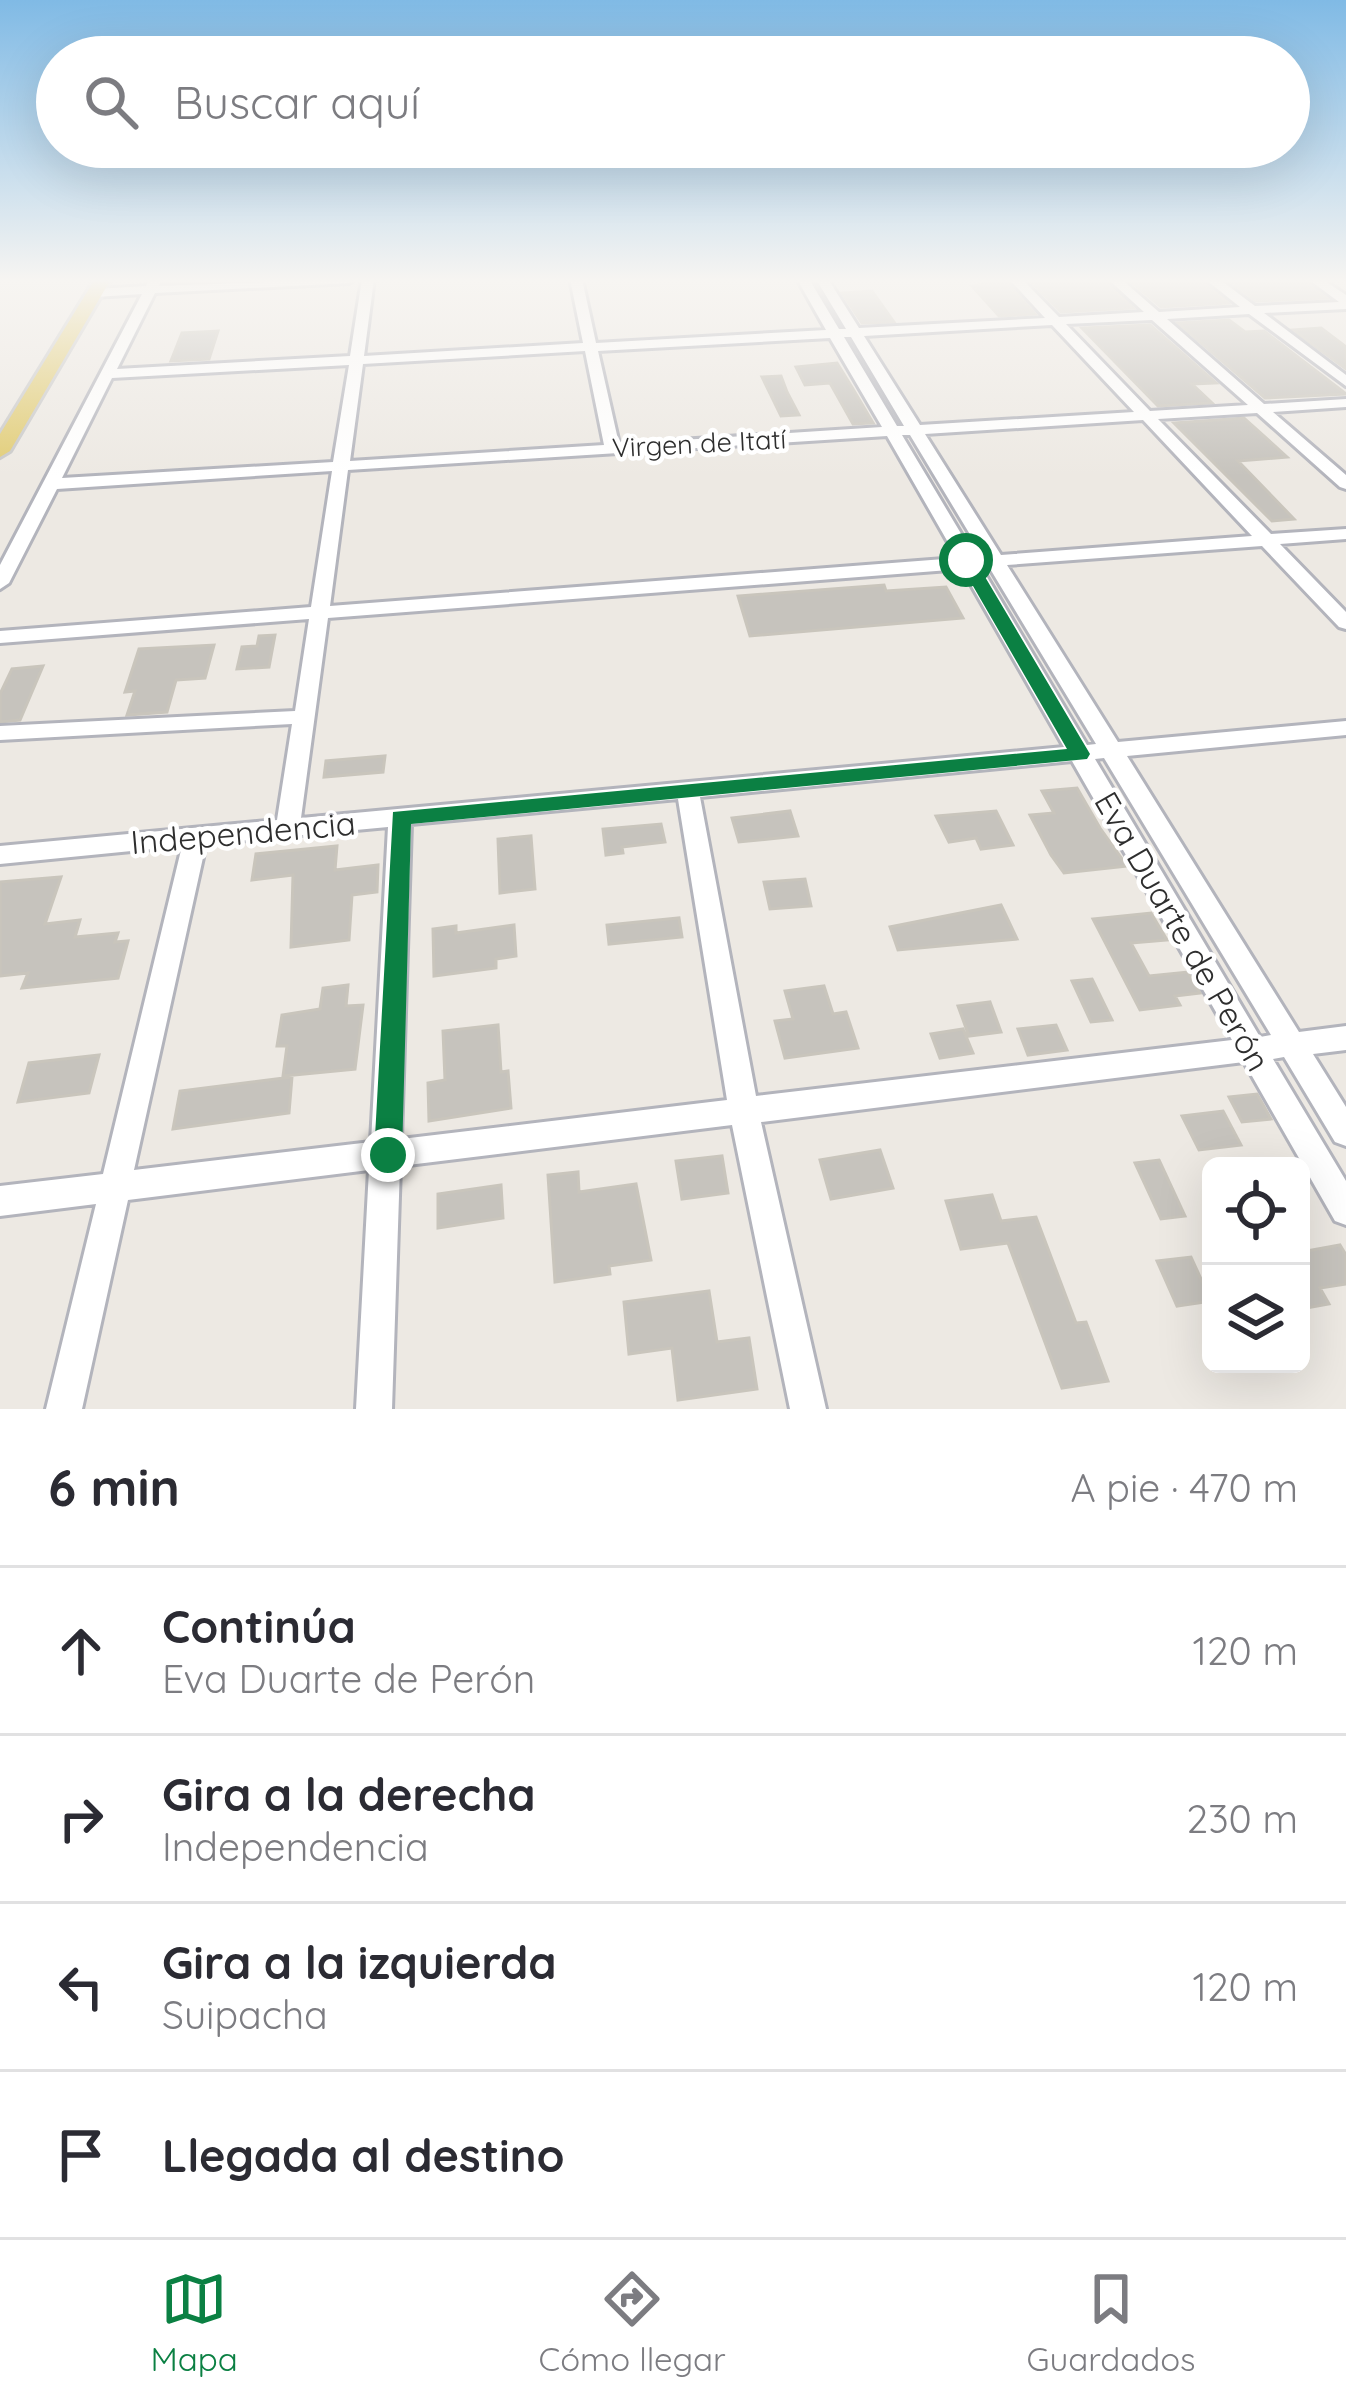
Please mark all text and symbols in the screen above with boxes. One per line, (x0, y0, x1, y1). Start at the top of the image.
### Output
search box (36, 36, 1310, 168)
icon: search (78, 69, 144, 135)
text: Buscar aquí (174, 74, 420, 130)
street label: Virgen de Itatí (611, 421, 787, 465)
route start (939, 533, 993, 587)
street label: Eva Duarte de Perón (1086, 784, 1280, 1078)
street label: Independencia (129, 802, 357, 862)
route end (361, 1128, 415, 1182)
map controls (1202, 1157, 1310, 1373)
button: locate (1202, 1157, 1310, 1265)
button: layers (1202, 1265, 1310, 1373)
text: 6 min (48, 1455, 180, 1519)
text: A pie · 470 m (1070, 1463, 1298, 1512)
text: Continúa (162, 1598, 356, 1654)
icon: ahead (48, 1618, 114, 1684)
text: 120 m (1193, 1626, 1298, 1675)
text: Eva Duarte de Perón (162, 1654, 535, 1703)
text: Gira a la derecha (162, 1766, 536, 1822)
icon: right (48, 1786, 114, 1852)
text: 230 m (1187, 1794, 1298, 1843)
text: Independencia (162, 1822, 429, 1871)
text: Gira a la izquierda (162, 1934, 557, 1990)
icon: left (48, 1954, 114, 2020)
text: 120 m (1193, 1962, 1298, 2011)
text: Suipacha (162, 1990, 328, 2039)
icon: arrive (48, 2122, 114, 2188)
text: Llegada al destino (162, 2127, 565, 2183)
tab: Mapa (150, 2266, 238, 2379)
tab: Cómo llegar (539, 2266, 726, 2379)
tab: Guardados (1026, 2266, 1196, 2379)

